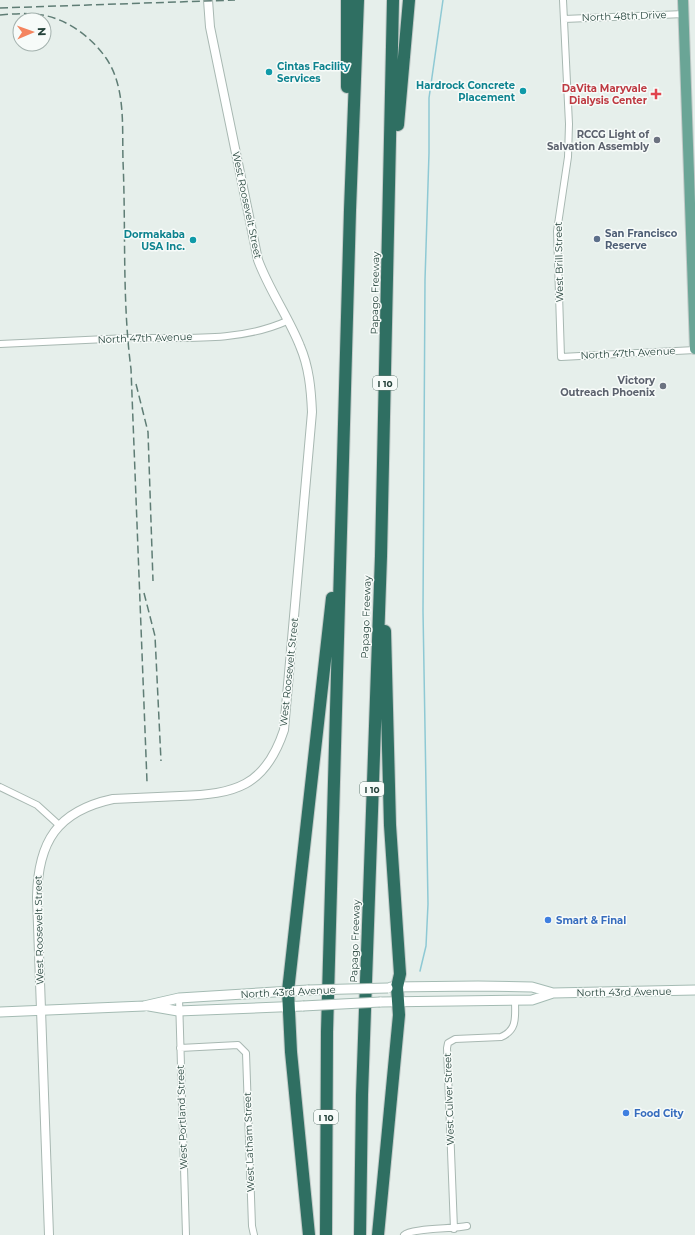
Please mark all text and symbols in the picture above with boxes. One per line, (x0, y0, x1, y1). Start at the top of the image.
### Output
street label: North 48th Drive (581, 8, 667, 24)
north arrow (12, 12, 52, 52)
text: N (35, 27, 49, 36)
place label: Cintas Facility Services (277, 60, 351, 85)
marker: Cintas Facility Services (264, 67, 274, 77)
place label: Hardrock Concrete Placement (416, 79, 516, 104)
place label: DaVita Maryvale Dialysis Center (562, 82, 648, 107)
marker: Hardrock Concrete Placement (518, 86, 528, 96)
marker: DaVita Maryvale Dialysis Center (650, 88, 662, 100)
place label: RCCG Light of Salvation Assembly (547, 128, 650, 153)
marker: RCCG Light of Salvation Assembly (652, 135, 662, 145)
street label: West Roosevelt Street (229, 150, 265, 260)
street label: West Brill Street (552, 222, 566, 302)
place label: San Francisco Reserve (605, 227, 678, 252)
place label: Dormakaba USA Inc. (124, 228, 185, 253)
marker: San Francisco Reserve (592, 234, 602, 244)
marker: Dormakaba USA Inc. (188, 235, 198, 245)
street label: Papago Freeway (368, 251, 382, 335)
street label: North 47th Avenue (97, 330, 193, 346)
street label: North 47th Avenue (580, 344, 676, 362)
place label: Victory Outreach Phoenix (560, 374, 656, 399)
road number: I 10 (373, 376, 397, 390)
marker: Victory Outreach Phoenix (658, 381, 668, 391)
street label: Papago Freeway (358, 575, 374, 659)
street label: West Roosevelt Street (277, 617, 301, 727)
road number: I 10 (360, 782, 384, 796)
street label: West Roosevelt Street (32, 875, 46, 985)
street label: Papago Freeway (347, 899, 363, 983)
place label: Smart & Final (556, 914, 626, 927)
marker: Smart & Final (543, 915, 553, 925)
street label: North 43rd Avenue (240, 983, 336, 1001)
street label: North 43rd Avenue (576, 985, 672, 999)
street label: West Culver Street (441, 1052, 457, 1146)
street label: West Portland Street (174, 1064, 190, 1170)
street label: West Latham Street (241, 1092, 257, 1192)
place label: Food City (634, 1107, 684, 1120)
marker: Food City (621, 1108, 631, 1118)
road number: I 10 (314, 1110, 338, 1124)

